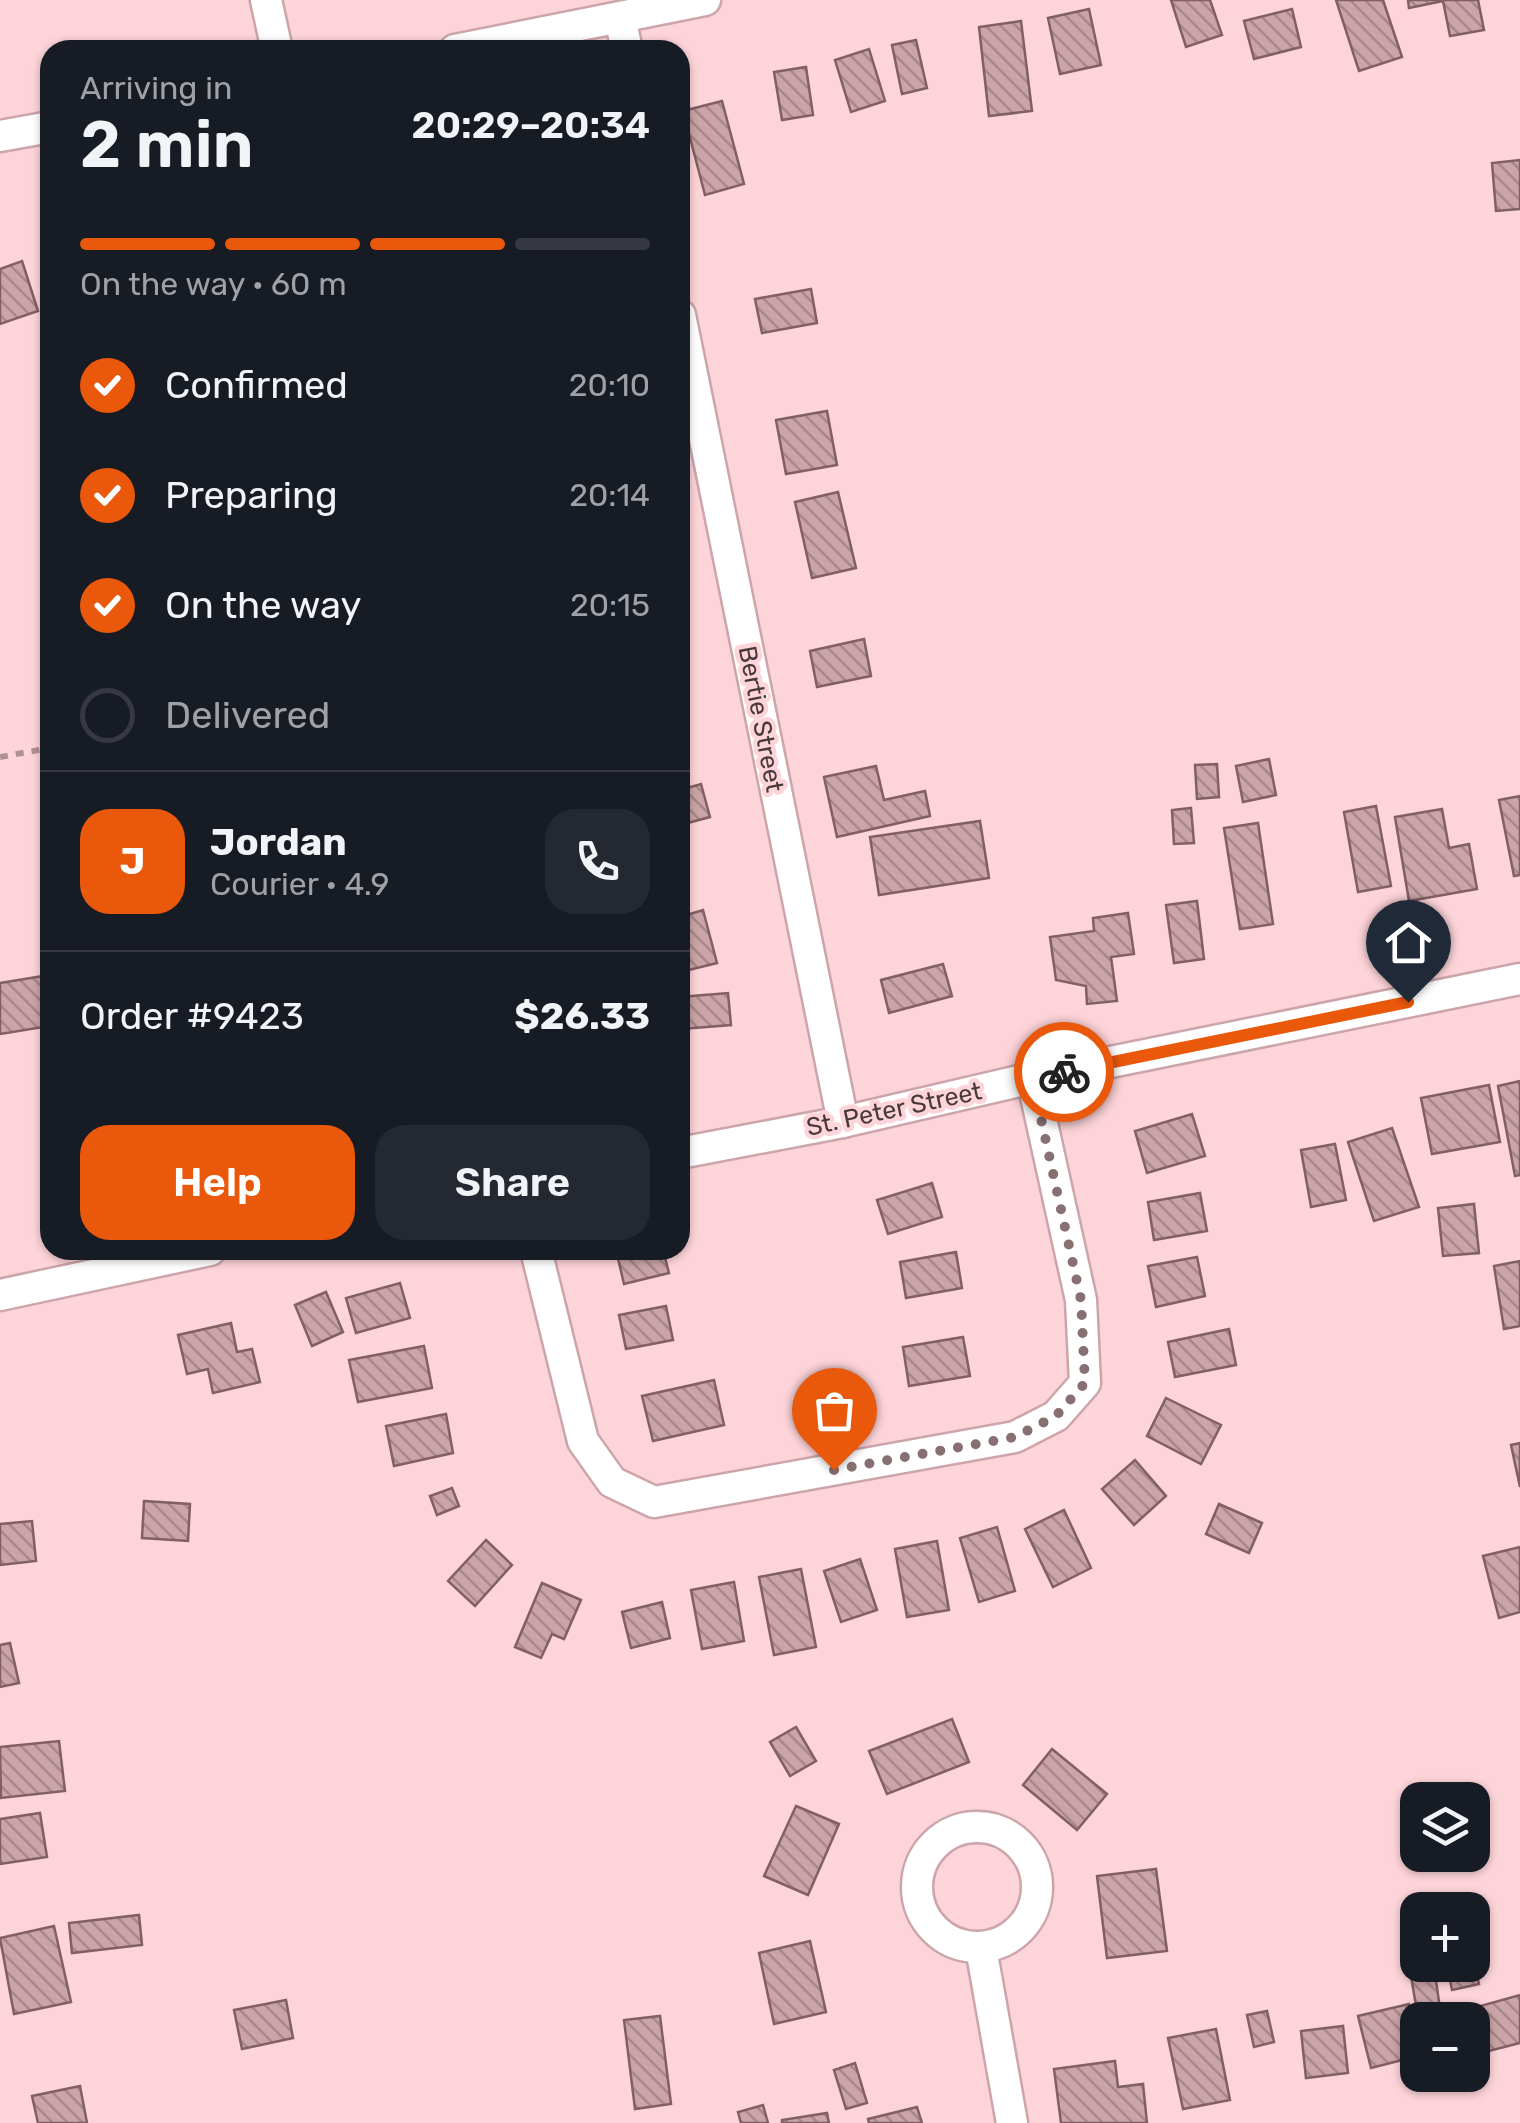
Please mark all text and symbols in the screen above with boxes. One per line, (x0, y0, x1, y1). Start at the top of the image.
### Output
text: Arriving in (80, 69, 232, 107)
text: 20:29–20:34 (412, 102, 650, 148)
text: 2 min (80, 106, 254, 183)
text: On the way · 60 m (80, 265, 347, 303)
icon: check (80, 358, 135, 413)
text: Confirmed (165, 362, 348, 408)
text: 20:10 (569, 366, 650, 404)
icon: check (80, 468, 135, 523)
text: Preparing (165, 472, 338, 518)
text: 20:14 (569, 476, 650, 514)
icon: check (80, 578, 135, 633)
text: On the way (165, 582, 361, 628)
text: 20:15 (570, 586, 650, 624)
street label: Bertie Street (733, 643, 789, 795)
text: Delivered (165, 692, 330, 738)
button: phone (545, 809, 650, 914)
text: Jordan (210, 819, 347, 865)
text: J (120, 838, 145, 884)
text: Courier · 4.9 (210, 865, 389, 903)
pin (1366, 900, 1451, 1003)
icon: home (1381, 915, 1436, 970)
text: Order #9423 (80, 993, 304, 1039)
text: $26.33 (514, 993, 650, 1039)
courier (1014, 1022, 1114, 1122)
icon: bike (1037, 1045, 1092, 1100)
street label: St. Peter Street (804, 1076, 985, 1142)
button: Help (80, 1125, 355, 1240)
button: Share (375, 1125, 650, 1240)
pin (792, 1368, 877, 1471)
icon: bag (807, 1383, 862, 1438)
map controls (1400, 1782, 1490, 2092)
button: layers (1400, 1782, 1490, 1872)
button: + (1400, 1892, 1490, 1982)
button: − (1400, 2002, 1490, 2092)

